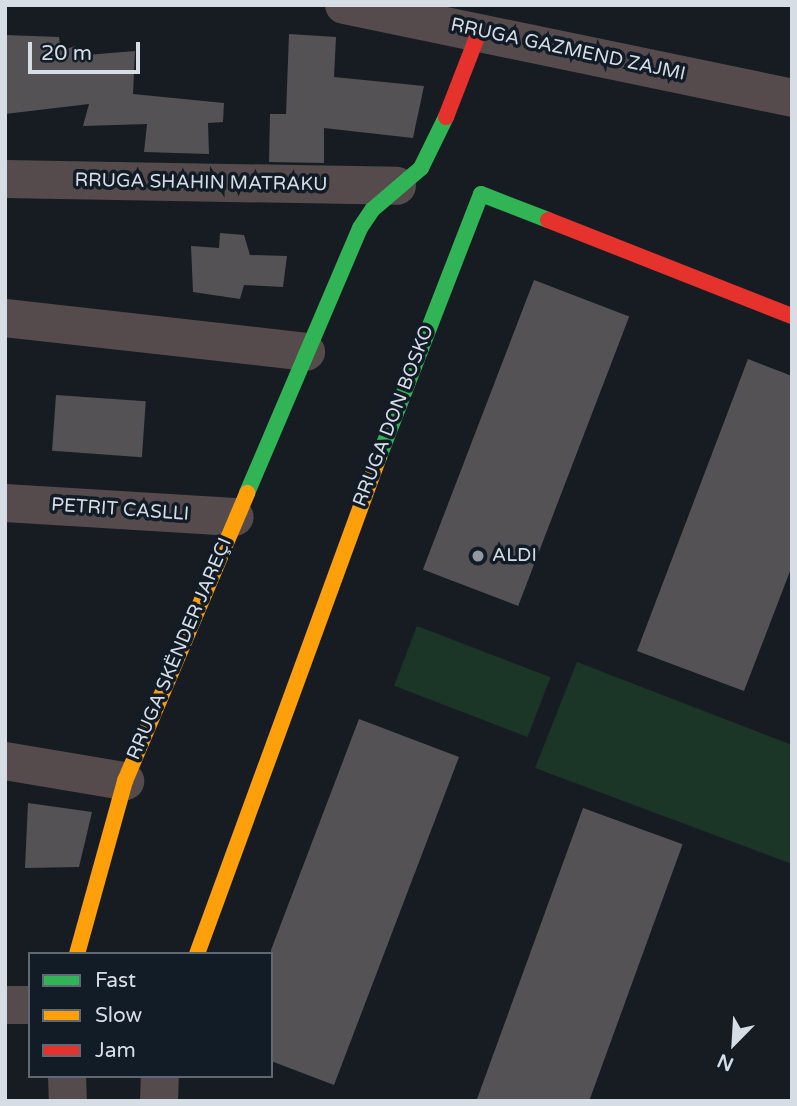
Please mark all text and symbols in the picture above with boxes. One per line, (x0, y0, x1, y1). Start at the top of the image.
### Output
street label: RRUGA GAZMEND ZAJMI (448, 14, 688, 86)
scale bar (32, 28, 144, 72)
text: 20 m (41, 41, 92, 66)
street label: RRUGA SHAHIN MATRAKU (74, 169, 328, 197)
street label: RRUGA DON BOSKO (349, 322, 439, 510)
street label: PETRIT CASLLI (50, 494, 190, 526)
street label: RRUGA SKËNDER JAREÇI (123, 535, 237, 763)
place label: ALDI (492, 545, 537, 567)
marker: ALDI (470, 548, 486, 564)
legend (28, 952, 273, 1078)
text: Fast (95, 968, 136, 993)
text: Slow (95, 1003, 142, 1028)
north arrow (699, 1008, 769, 1078)
text: Jam (95, 1038, 136, 1063)
text: N (714, 1049, 737, 1075)

